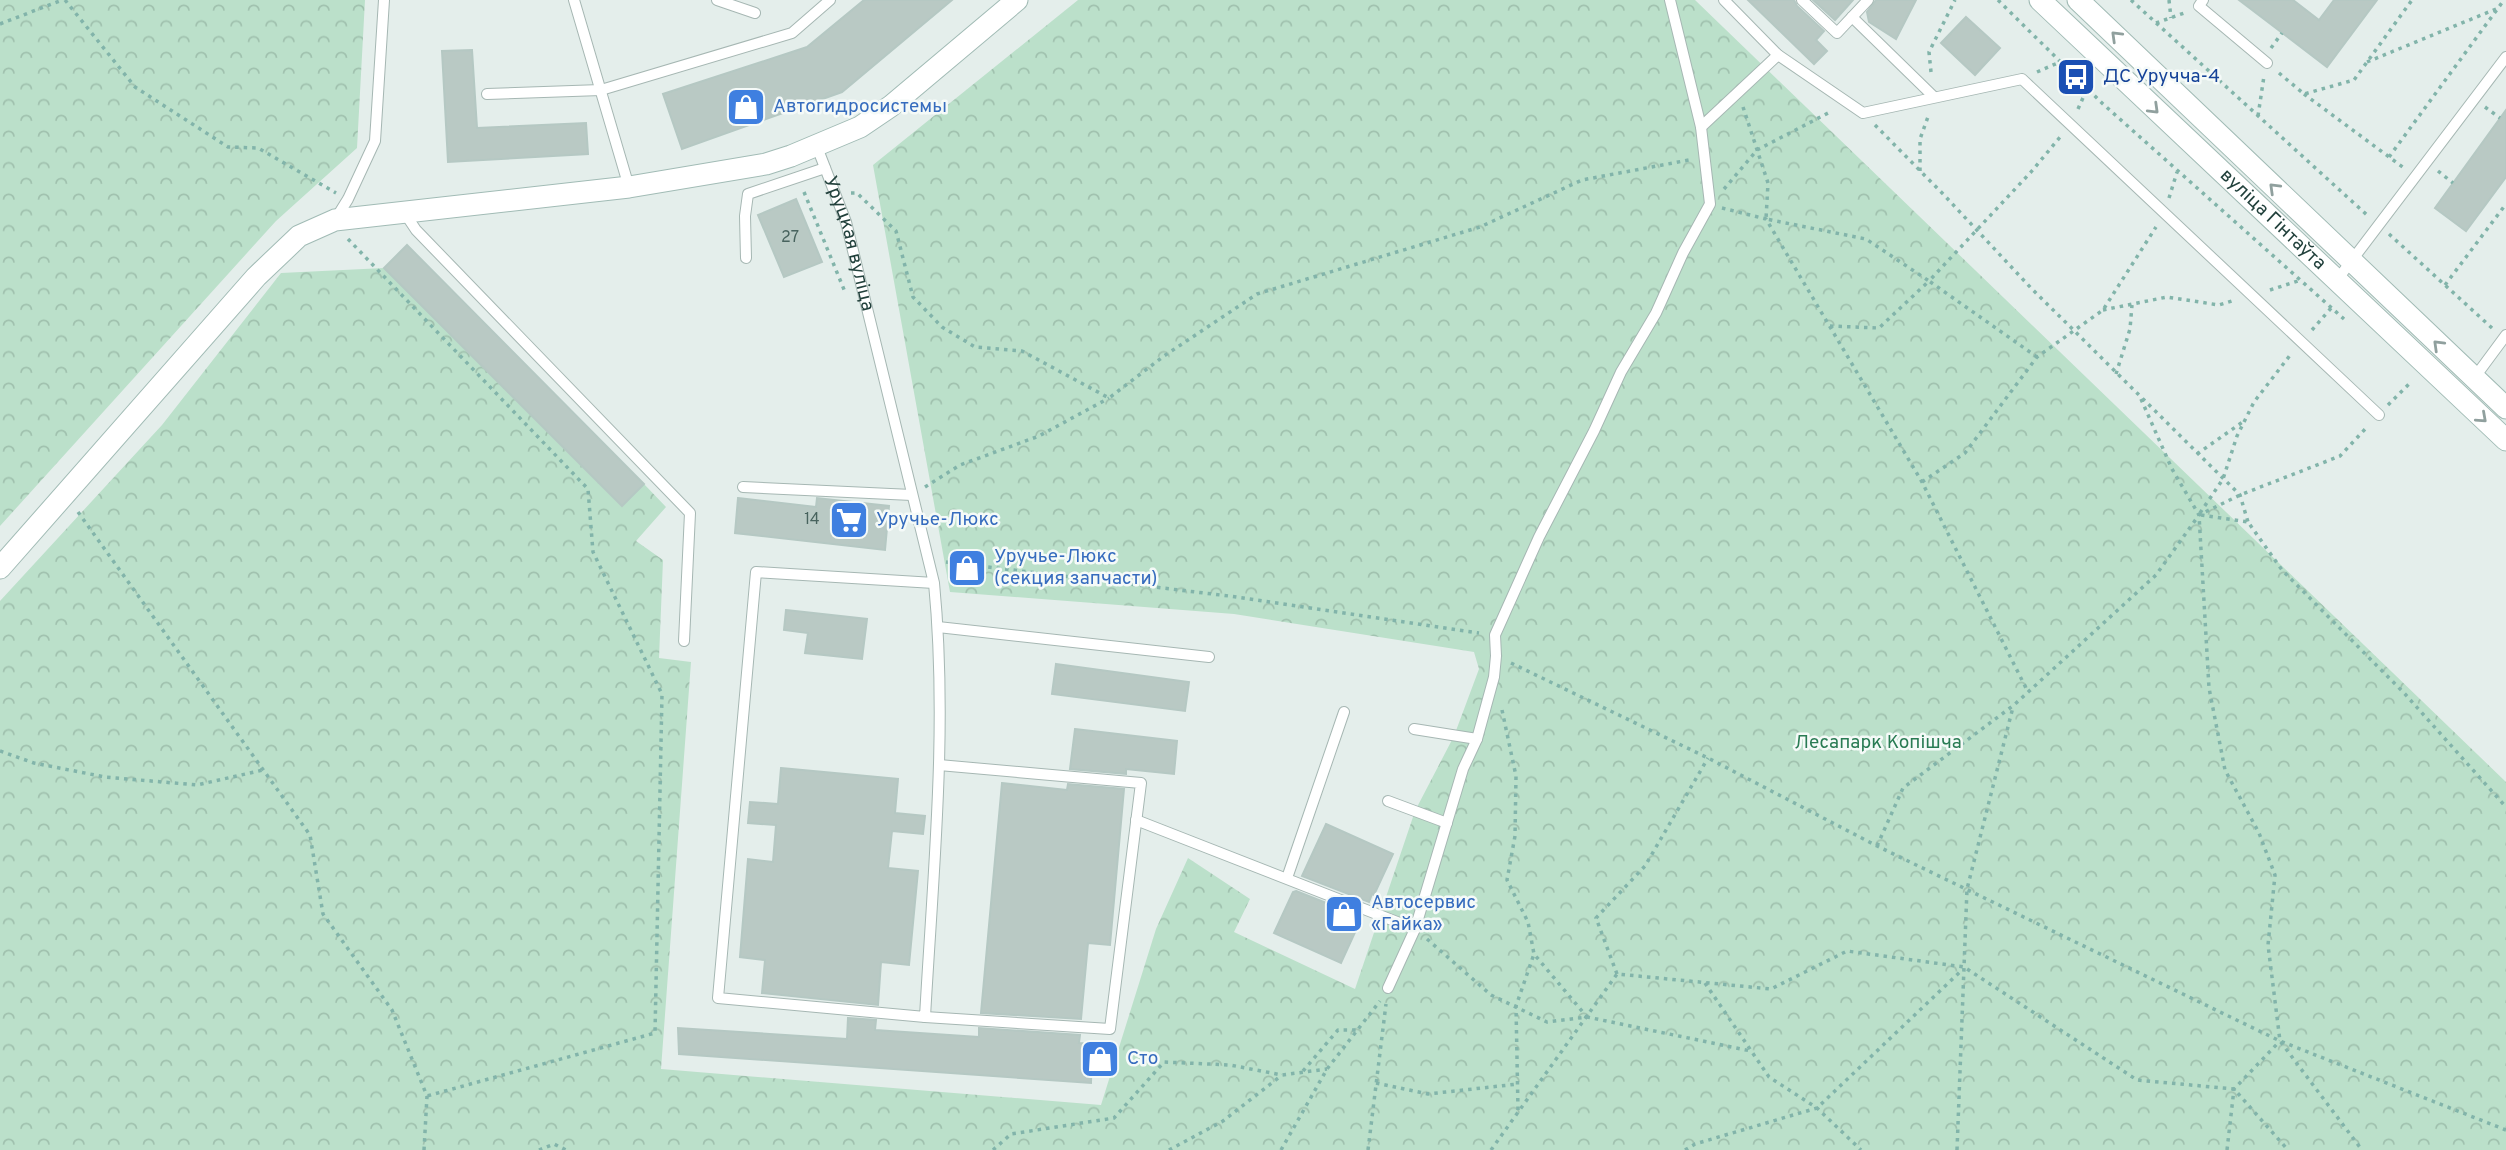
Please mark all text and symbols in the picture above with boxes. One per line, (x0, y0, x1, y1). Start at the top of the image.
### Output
one-way arrow (2111, 32, 2124, 45)
bus stop icon: ДС Уручча-4 (2055, 56, 2097, 98)
place label: ДС Уручча-4 (2103, 65, 2220, 89)
shop icon: Автогидросистемы (725, 86, 767, 128)
place label: Автогидросистемы (773, 95, 947, 119)
one-way arrow (2145, 101, 2158, 114)
street label: вуліца Гінтаўта (2214, 164, 2331, 276)
street label: Уруцкая вуліца (817, 173, 879, 314)
one-way arrow (2269, 183, 2282, 196)
house number: 27 (781, 228, 799, 248)
one-way arrow (2433, 340, 2446, 353)
one-way arrow (2474, 410, 2487, 422)
supermarket icon: Уручье-Люкс (828, 499, 870, 541)
place label: Уручье-Люкс (876, 508, 999, 532)
house number: 14 (804, 510, 820, 530)
place label: Уручье-Люкс (секция запчасти) (994, 545, 1158, 591)
shop icon: Уручье-Люкс (секция запчасти) (946, 547, 988, 589)
park label: Лесапарк Копішча (1794, 731, 1962, 755)
place label: Автосервис «Гайка» (1371, 891, 1476, 937)
shop icon: Автосервис «Гайка» (1323, 893, 1365, 935)
shop icon: Сто (1079, 1038, 1121, 1080)
place label: Сто (1127, 1047, 1158, 1071)

